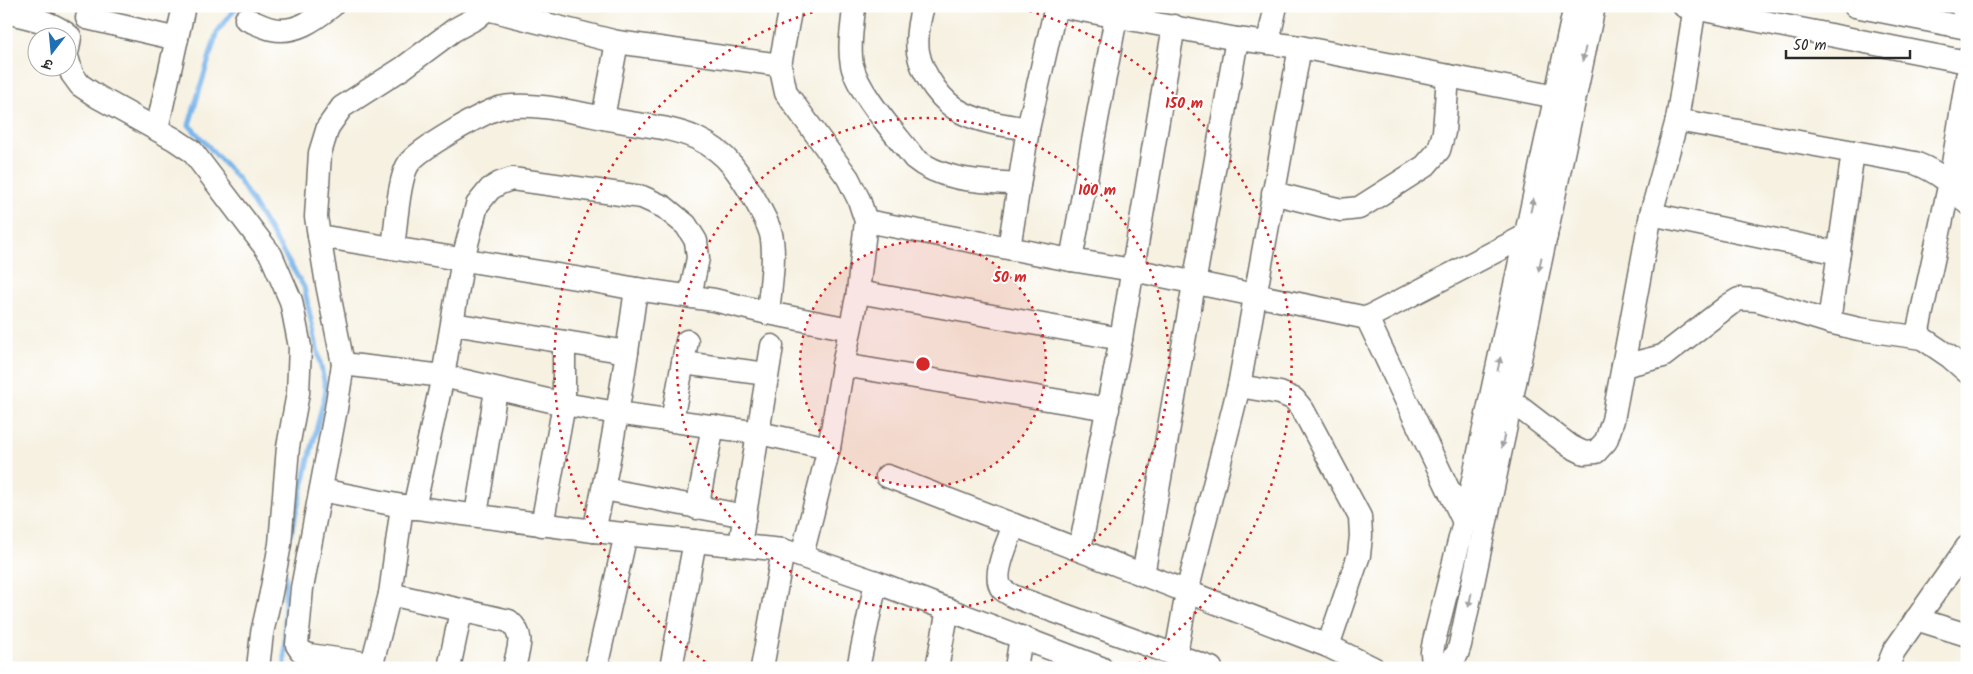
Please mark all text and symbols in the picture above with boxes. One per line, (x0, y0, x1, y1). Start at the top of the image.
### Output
north arrow (28, 28, 78, 78)
scale bar (1786, 28, 1909, 60)
text: 50 m (1793, 34, 1827, 58)
one-way arrow (1580, 46, 1588, 62)
text: उ (38, 51, 56, 75)
text: 150 m (1165, 92, 1203, 116)
text: 100 m (1078, 179, 1116, 203)
one-way arrow (1528, 198, 1536, 213)
one-way arrow (1536, 257, 1544, 272)
text: 50 m (992, 266, 1027, 290)
centre of rings (914, 355, 932, 373)
one-way arrow (1495, 356, 1503, 372)
one-way arrow (1499, 433, 1507, 449)
one-way arrow (1465, 592, 1473, 608)

